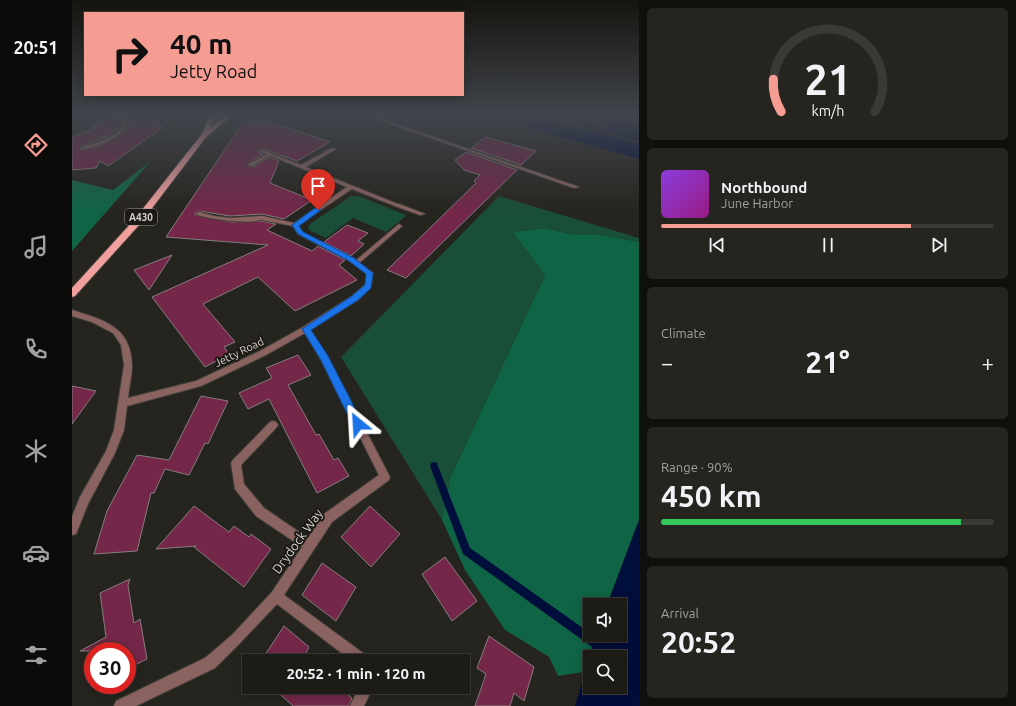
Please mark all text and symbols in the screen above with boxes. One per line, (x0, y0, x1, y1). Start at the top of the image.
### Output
icon: right (104, 28, 156, 80)
text: 40 m (170, 28, 232, 59)
text: 20:51 (13, 37, 59, 57)
text: 21 (804, 56, 851, 103)
text: Jetty Road (170, 61, 257, 81)
text: km/h (811, 102, 844, 118)
icon: directions (22, 131, 50, 159)
pin (301, 169, 335, 210)
icon: arrive (307, 175, 329, 197)
text: Northbound (721, 179, 807, 196)
text: June Harbor (721, 196, 793, 210)
road number: A430 (125, 209, 157, 225)
icon: music (22, 233, 50, 261)
icon: previous (706, 234, 728, 256)
icon: pause (817, 234, 839, 256)
icon: next (928, 234, 950, 256)
text: Climate (661, 326, 706, 340)
icon: phone (22, 335, 50, 363)
street label: Jetty Road (212, 335, 266, 369)
text: 21° (805, 345, 850, 379)
text: − (661, 350, 673, 375)
text: + (982, 350, 994, 375)
position arrow (337, 403, 379, 445)
icon: climate (22, 437, 50, 465)
text: Range · 90% (661, 460, 733, 474)
text: 450 km (661, 479, 762, 513)
street label: Drydock Way (269, 506, 325, 576)
icon: car (22, 539, 50, 567)
map controls (583, 598, 627, 694)
button: sound (583, 598, 627, 642)
text: Arrival (661, 606, 699, 620)
text: 20:52 (661, 625, 736, 659)
icon: filters (22, 641, 50, 669)
speed limit sign: 30 (84, 642, 136, 694)
button: search (583, 650, 627, 694)
text: 20:52 · 1 min · 120 m (287, 665, 425, 682)

